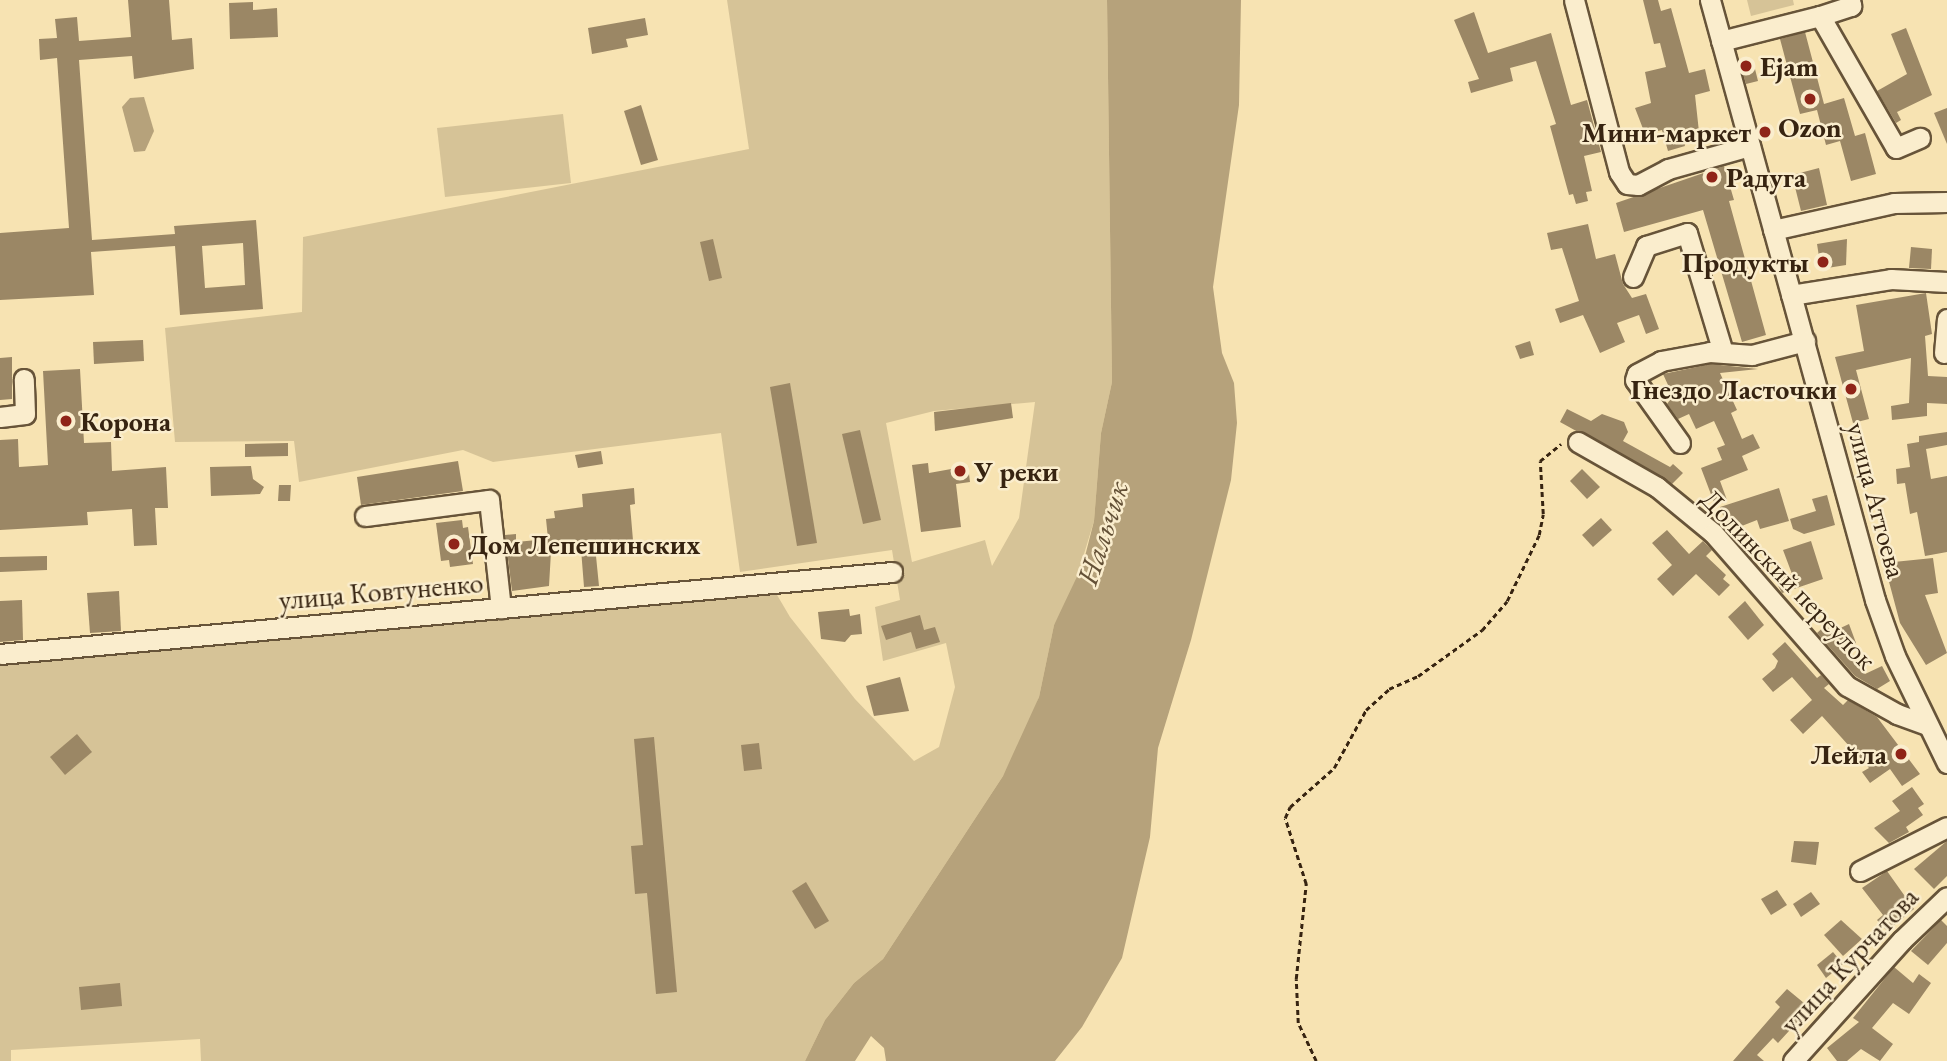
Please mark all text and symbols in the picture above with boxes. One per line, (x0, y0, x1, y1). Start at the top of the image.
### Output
place label: Ejam (1760, 49, 1818, 83)
marker: Ejam (1738, 58, 1754, 74)
marker: Ozon (1802, 91, 1818, 107)
place label: Ozon (1778, 110, 1842, 144)
place label: Мини-маркет (1582, 115, 1751, 149)
marker: Мини-маркет (1757, 124, 1773, 140)
place label: Радуга (1726, 160, 1806, 194)
marker: Радуга (1704, 169, 1720, 185)
place label: Продукты (1682, 245, 1809, 279)
marker: Продукты (1815, 254, 1831, 270)
place label: Гнездо Ласточки (1631, 372, 1837, 406)
marker: Гнездо Ласточки (1843, 381, 1859, 397)
place label: Корона (80, 404, 171, 438)
marker: Корона (58, 413, 74, 429)
street label: улица Аттоева (1840, 418, 1914, 582)
place label: У реки (974, 454, 1058, 488)
marker: У реки (952, 463, 968, 479)
water label: Нальчик (1069, 477, 1137, 589)
street label: Долинский переулок (1694, 482, 1884, 676)
place label: Дом Лепешинских (468, 527, 700, 561)
marker: Дом Лепешинских (446, 536, 462, 552)
street label: улица Ковтуненко (277, 565, 485, 617)
place label: Лейла (1810, 737, 1887, 771)
marker: Лейла (1893, 746, 1909, 762)
street label: улица Курчатова (1773, 880, 1925, 1040)

